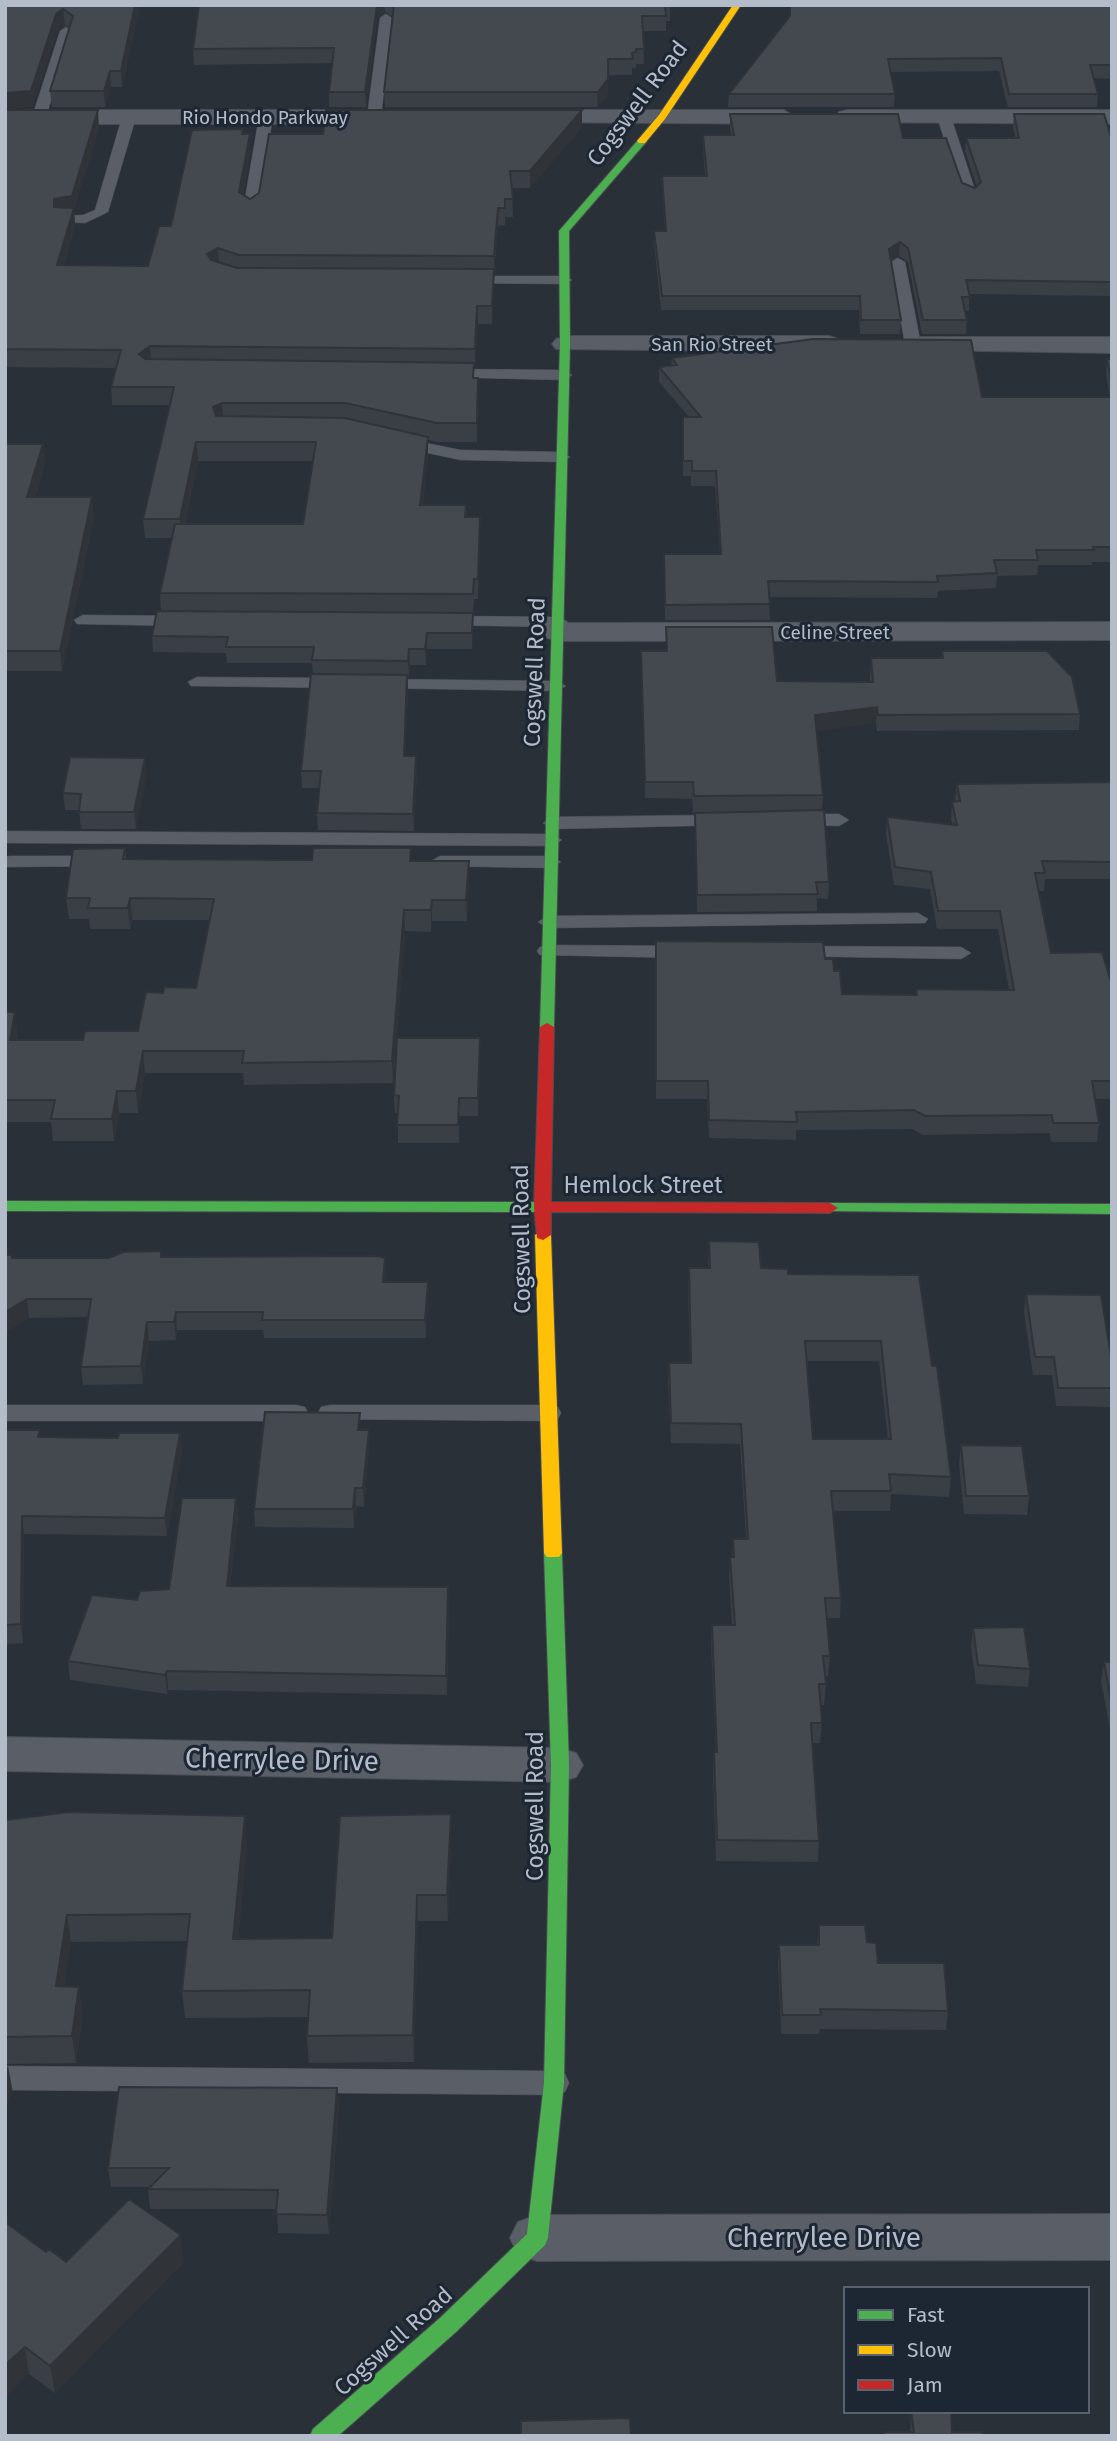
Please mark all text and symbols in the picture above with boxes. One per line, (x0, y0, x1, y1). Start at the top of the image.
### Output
street label: Cogswell Road (581, 35, 693, 171)
street label: Rio Hondo Parkway (182, 106, 349, 129)
street label: San Rio Street (651, 333, 773, 356)
street label: Cogswell Road (517, 597, 551, 747)
street label: Celine Street (780, 621, 890, 644)
street label: Cogswell Road (506, 1164, 536, 1314)
street label: Hemlock Street (563, 1171, 723, 1199)
street label: Cogswell Road (521, 1731, 549, 1881)
street label: Cherrylee Drive (185, 1741, 379, 1778)
street label: Cherrylee Drive (727, 2221, 921, 2254)
street label: Cogswell Road (328, 2280, 458, 2402)
legend (844, 2287, 1089, 2413)
text: Fast (907, 2302, 945, 2328)
text: Slow (907, 2337, 952, 2363)
text: Jam (907, 2372, 943, 2398)

